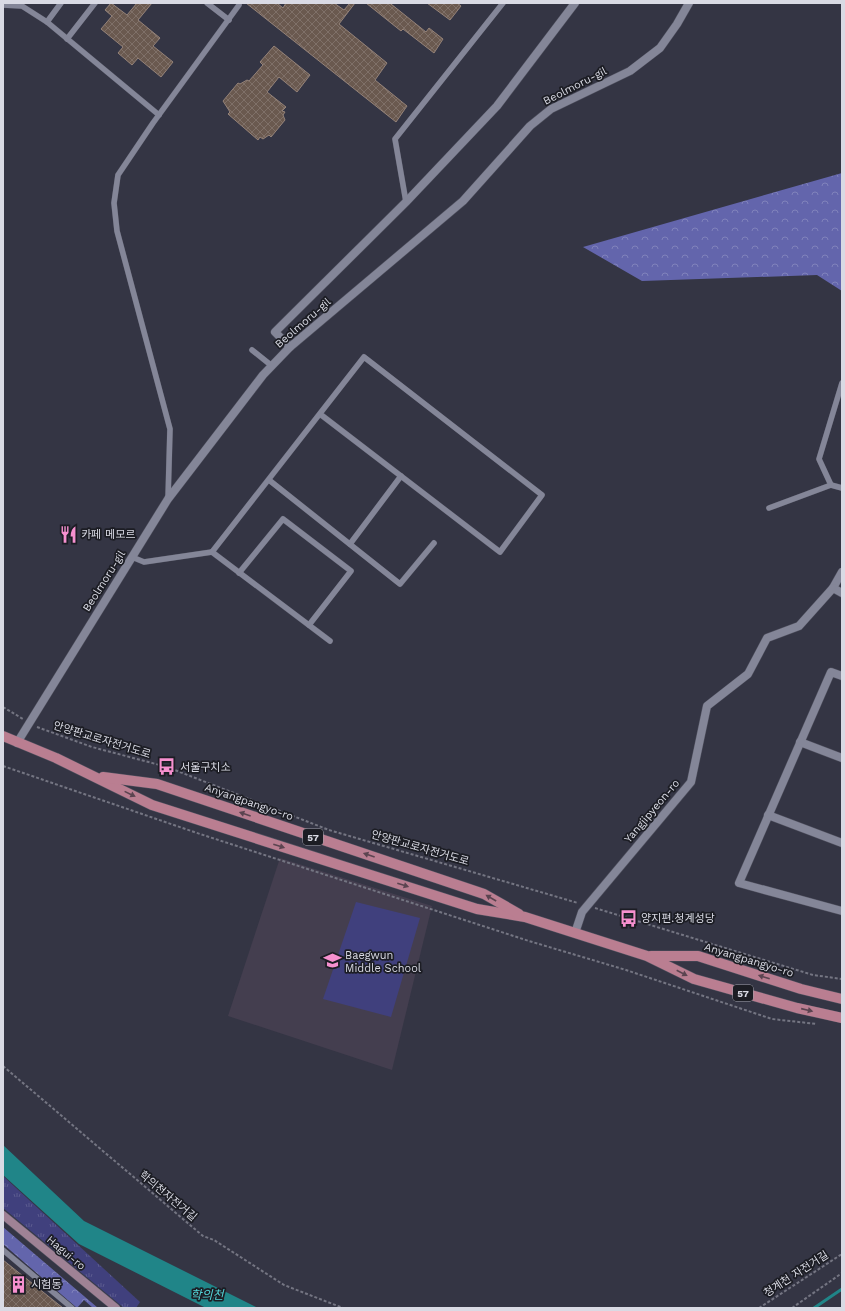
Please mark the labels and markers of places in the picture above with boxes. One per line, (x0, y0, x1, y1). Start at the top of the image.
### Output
restaurant icon: 카페 메모르 (58, 524, 78, 544)
place label: 카페 메모르 (81, 528, 135, 541)
bus stop icon: 서울구치소 (157, 757, 177, 777)
place label: 서울구치소 (180, 761, 231, 774)
bus stop icon: 양지편.청계성당 (618, 908, 638, 928)
place label: 양지편.청계성당 (641, 912, 715, 925)
place label: Baegwun Middle School (345, 949, 422, 975)
school or university icon: Baegwun Middle School (322, 951, 342, 971)
building icon: 시험동 (8, 1274, 28, 1294)
place label: 시험동 (31, 1278, 61, 1291)

